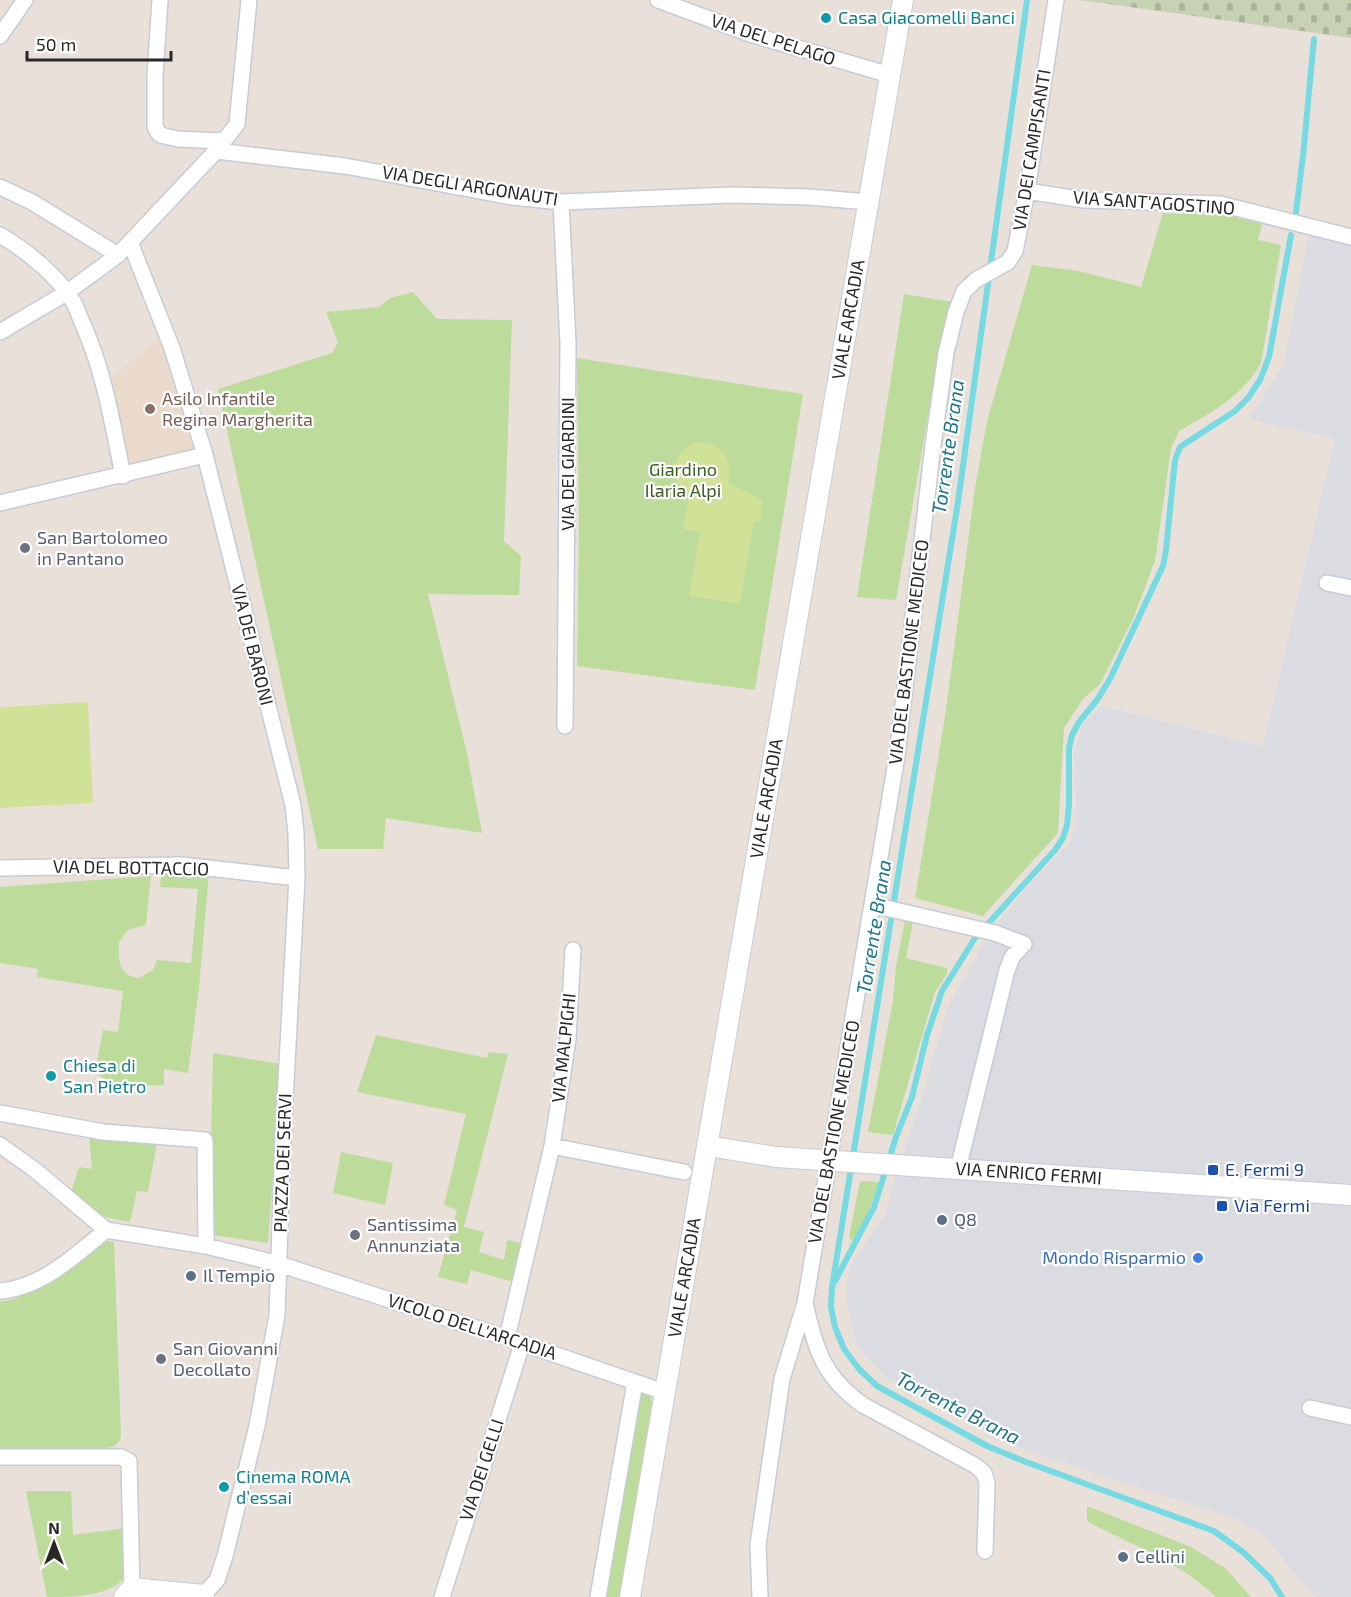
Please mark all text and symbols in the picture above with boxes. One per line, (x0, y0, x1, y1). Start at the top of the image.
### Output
place label: Casa Giacomelli Banci (838, 6, 1015, 28)
street label: VIA DEL PELAGO (708, 9, 838, 70)
marker: Casa Giacomelli Banci (819, 11, 833, 25)
scale bar (27, 24, 171, 62)
text: 50 m (36, 33, 76, 55)
street label: VIA DEI CAMPISANTI (1007, 68, 1055, 232)
street label: VIA DEGLI ARGONAUTI (381, 160, 560, 210)
street label: VIA SANT'AGOSTINO (1072, 185, 1236, 219)
street label: VIALE ARCADIA (826, 257, 869, 381)
water label: Torrente Brana (926, 378, 968, 516)
place label: Asilo Infantile Regina Margherita (162, 387, 313, 430)
street label: VIA DEI GIARDINI (556, 397, 578, 531)
marker: Asilo Infantile Regina Margherita (143, 402, 157, 416)
park label: Giardino Ilaria Alpi (645, 458, 721, 501)
place label: San Bartolomeo in Pantano (37, 526, 168, 569)
street label: VIA DEL BASTIONE MEDICEO (883, 538, 933, 766)
marker: San Bartolomeo in Pantano (18, 541, 32, 555)
street label: VIA DEI BARONI (227, 582, 279, 708)
street label: VIALE ARCADIA (744, 736, 787, 860)
street label: VIA DEL BOTTACCIO (53, 855, 209, 879)
water label: Torrente Brana (851, 858, 896, 996)
street label: VIA MALPIGHI (546, 992, 580, 1104)
street label: VIA DEL BASTIONE MEDICEO (803, 1018, 864, 1245)
place label: Chiesa di San Pietro (63, 1054, 146, 1097)
marker: Chiesa di San Pietro (44, 1069, 58, 1083)
street label: PIAZZA DEI SERVI (269, 1093, 295, 1233)
street label: VIA ENRICO FERMI (955, 1157, 1103, 1189)
place label: E. Fermi 9 (1225, 1158, 1304, 1180)
marker: E. Fermi 9 (1206, 1163, 1220, 1177)
place label: Via Fermi (1234, 1194, 1310, 1216)
marker: Via Fermi (1215, 1199, 1229, 1213)
place label: Q8 (954, 1208, 977, 1230)
place label: Santissima Annunziata (367, 1213, 460, 1256)
marker: Q8 (935, 1213, 949, 1227)
street label: VIALE ARCADIA (663, 1215, 705, 1339)
marker: Santissima Annunziata (348, 1228, 362, 1242)
place label: Mondo Risparmio (1042, 1246, 1186, 1268)
marker: Mondo Risparmio (1191, 1251, 1205, 1265)
place label: Il Tempio (203, 1264, 275, 1286)
marker: Il Tempio (184, 1269, 198, 1283)
street label: VICOLO DELL'ARCADIA (385, 1288, 560, 1364)
place label: San Giovanni Decollato (173, 1337, 278, 1380)
marker: San Giovanni Decollato (154, 1352, 168, 1366)
water label: Torrente Brana (892, 1366, 1025, 1449)
street label: VIA DEI GELLI (454, 1416, 508, 1523)
place label: Cinema ROMA d’essai (236, 1465, 351, 1508)
marker: Cinema ROMA d’essai (217, 1480, 231, 1494)
north arrow (24, 1513, 84, 1573)
text: N (48, 1518, 60, 1537)
place label: Cellini (1135, 1545, 1185, 1567)
marker: Cellini (1116, 1550, 1130, 1564)

